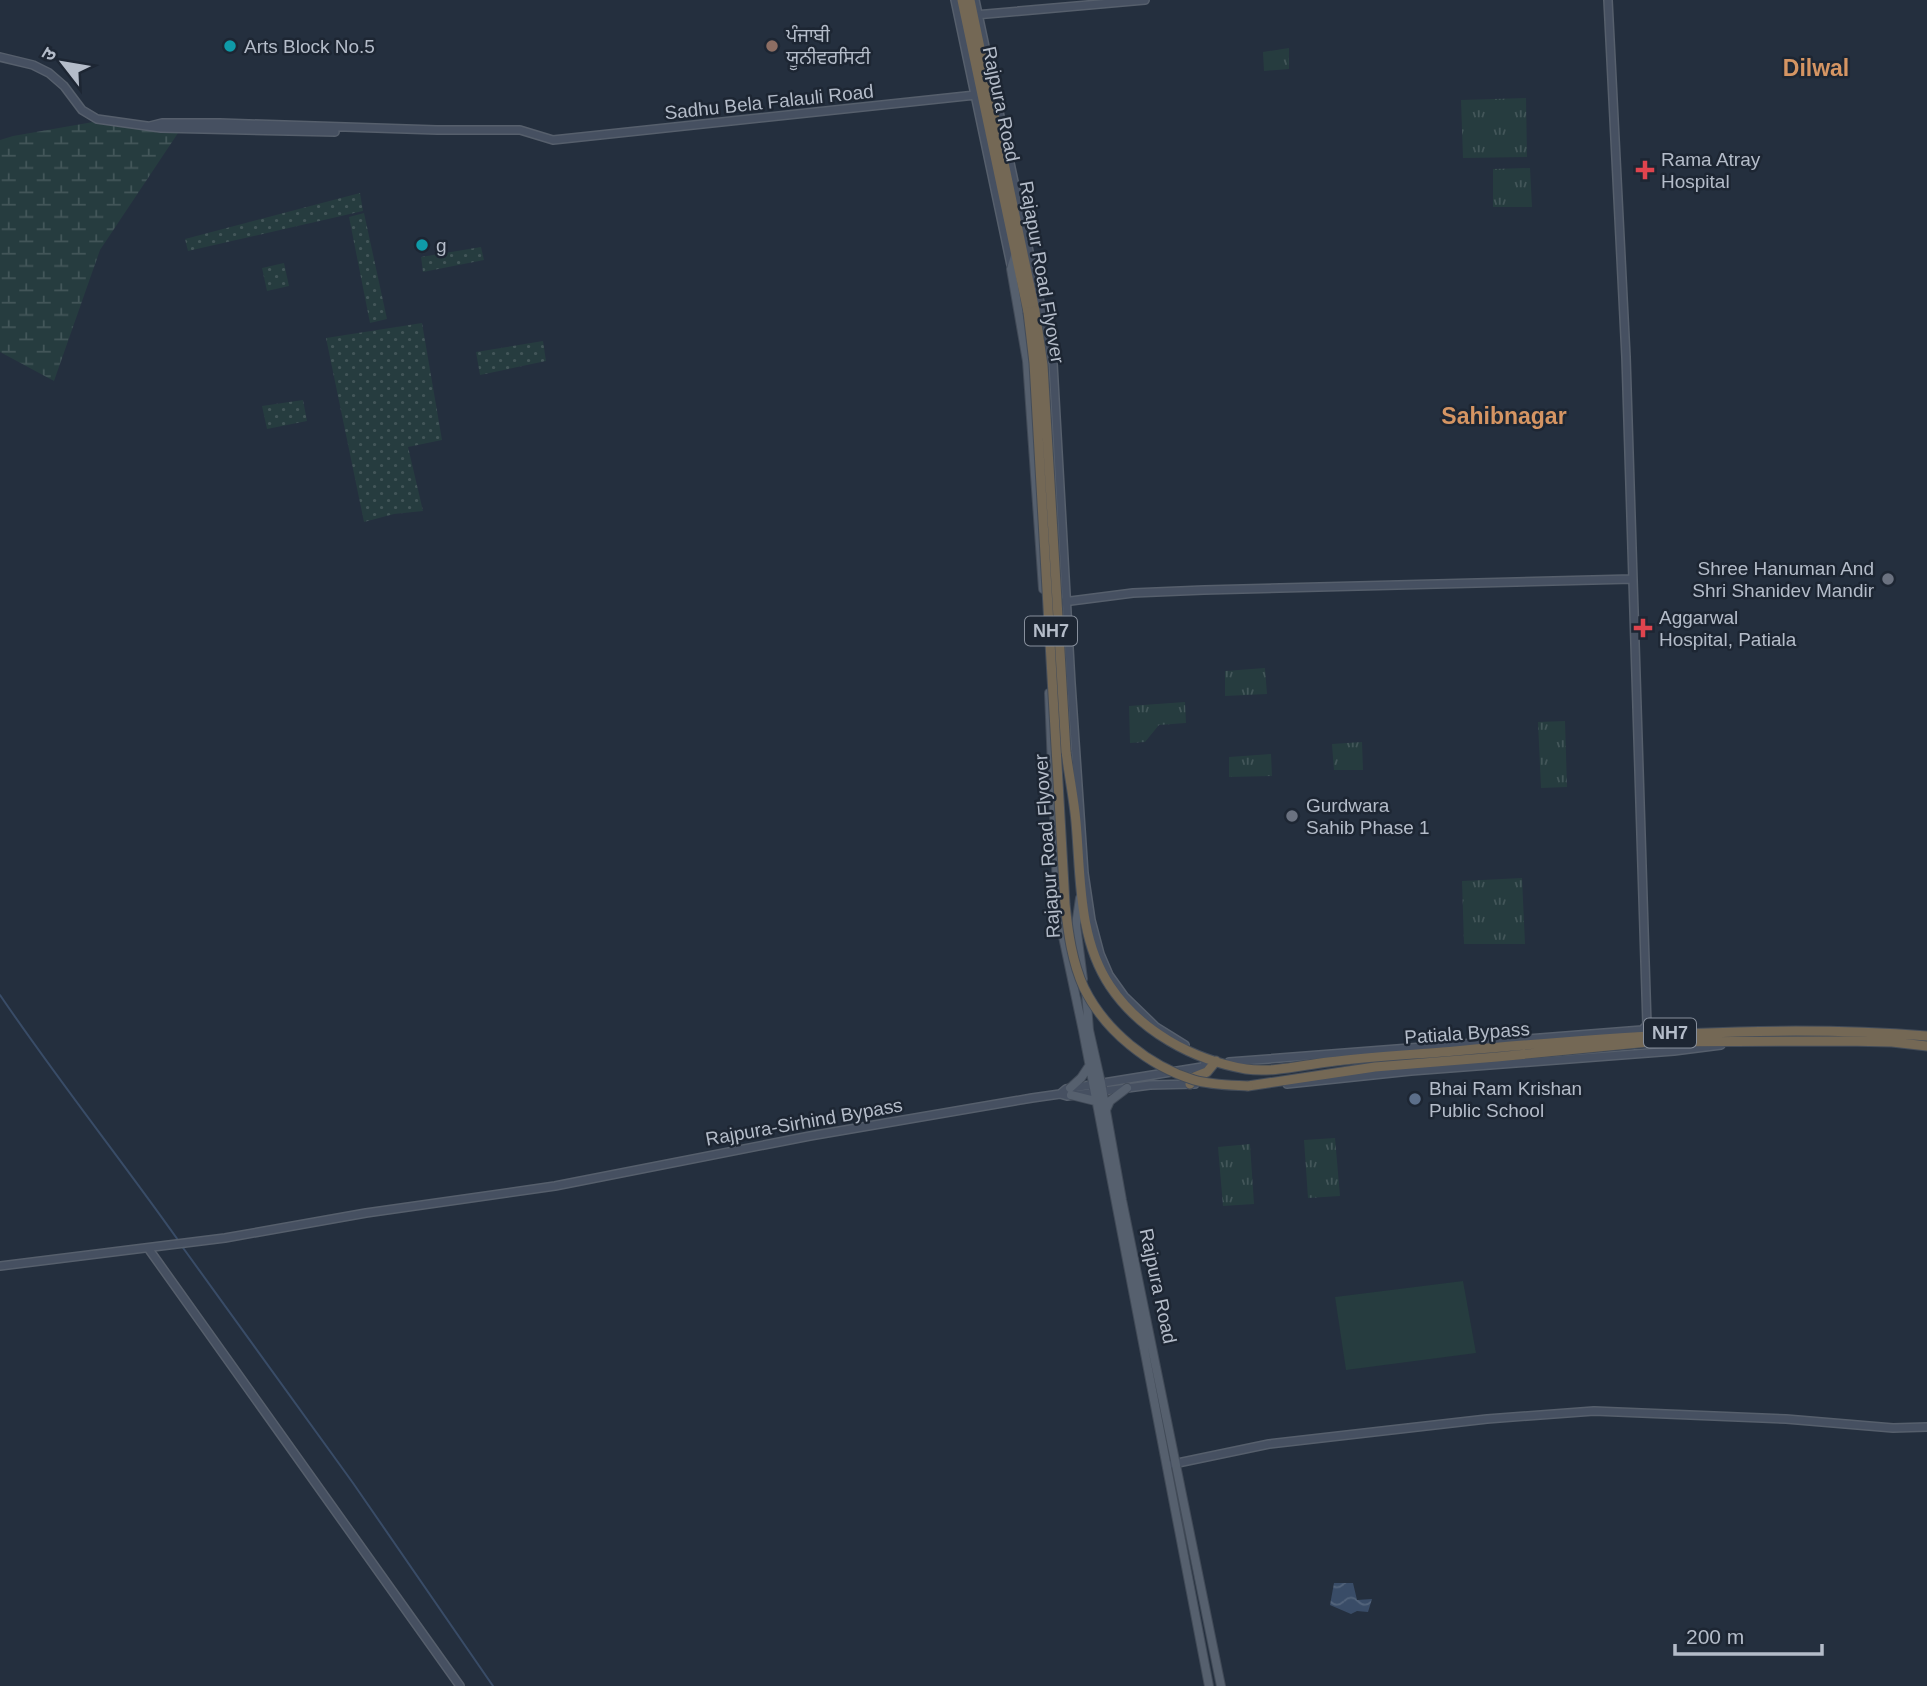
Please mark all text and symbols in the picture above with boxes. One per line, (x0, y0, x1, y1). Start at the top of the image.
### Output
place label: ਪੰਜਾਬੀ ਯੂਨੀਵਰਸਿਟੀ (785, 24, 871, 71)
north arrow (28, 28, 98, 98)
place label: Arts Block No.5 (244, 36, 375, 57)
marker: Arts Block No.5 (222, 38, 238, 54)
marker: ਪੰਜਾਬੀ ਯੂਨੀਵਰਸਿਟੀ (764, 38, 780, 54)
text: उ (37, 44, 61, 65)
street label: Rajpura Road (979, 44, 1023, 164)
district label: Dilwal (1783, 55, 1849, 81)
street label: Sadhu Bela Falauli Road (663, 81, 875, 123)
place label: Rama Atray Hospital (1661, 149, 1761, 192)
marker: Rama Atray Hospital (1635, 160, 1655, 180)
street label: Rajapur Road Flyover (1016, 179, 1069, 365)
place label: g (436, 235, 447, 256)
marker: g (414, 237, 430, 253)
district label: Sahibnagar (1441, 403, 1567, 429)
place label: Shree Hanuman And Shri Shanidev Mandir (1692, 558, 1875, 601)
marker: Shree Hanuman And Shri Shanidev Mandir (1880, 571, 1896, 587)
place label: Aggarwal Hospital, Patiala (1659, 607, 1797, 650)
road number: NH7 (1025, 616, 1077, 646)
marker: Aggarwal Hospital, Patiala (1633, 618, 1653, 638)
street label: Rajapur Road Flyover (1030, 752, 1064, 939)
place label: Gurdwara Sahib Phase 1 (1306, 795, 1430, 838)
marker: Gurdwara Sahib Phase 1 (1284, 808, 1300, 824)
street label: Patiala Bypass (1404, 1018, 1530, 1048)
road number: NH7 (1644, 1018, 1696, 1048)
place label: Bhai Ram Krishan Public School (1429, 1078, 1582, 1121)
marker: Bhai Ram Krishan Public School (1407, 1091, 1423, 1107)
street label: Rajpura-Sirhind Bypass (704, 1094, 904, 1150)
street label: Rajpura Road (1136, 1226, 1180, 1346)
scale bar (1675, 1612, 1822, 1656)
text: 200 m (1686, 1625, 1744, 1648)

